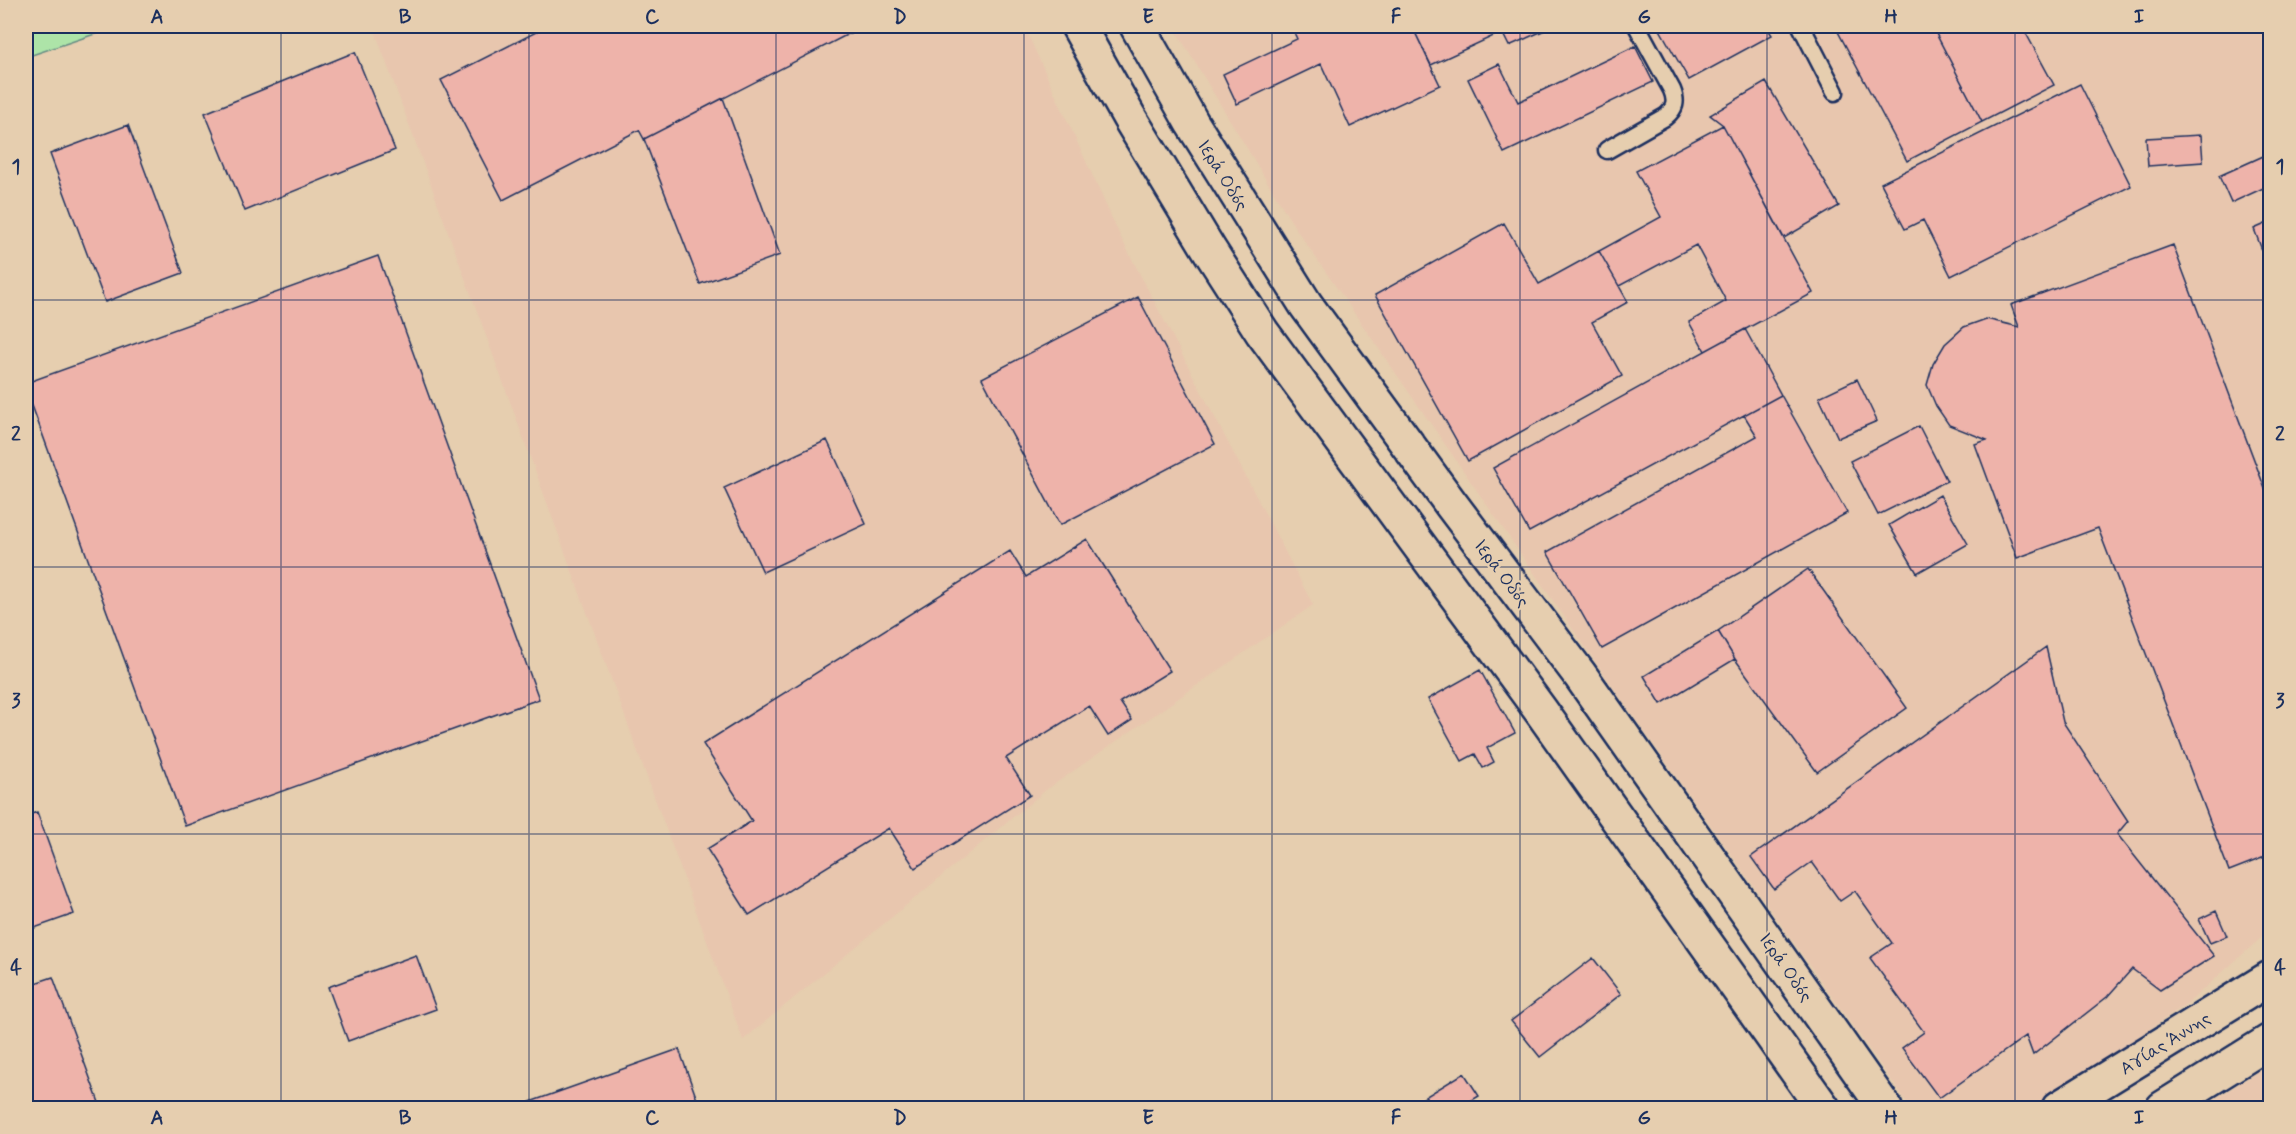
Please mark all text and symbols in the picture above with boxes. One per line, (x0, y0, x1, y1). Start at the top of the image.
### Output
text: A (150, 4, 164, 31)
text: B (399, 4, 412, 31)
text: C (645, 4, 660, 31)
text: D (893, 4, 907, 31)
text: E (1142, 4, 1154, 31)
text: F (1391, 4, 1402, 31)
text: G (1637, 4, 1651, 31)
text: H (1884, 4, 1898, 31)
text: I (2134, 4, 2144, 31)
street label: Ιερά Οδός (1191, 136, 1253, 216)
text: 1 (12, 154, 20, 181)
text: 1 (2276, 154, 2284, 181)
text: 2 (11, 421, 21, 448)
text: 2 (2275, 421, 2285, 448)
street label: Ιερά Οδός (1468, 535, 1535, 613)
text: 3 (11, 688, 21, 715)
text: 3 (2275, 688, 2285, 715)
street label: Ιερά Οδός (1753, 928, 1818, 1007)
text: 4 (10, 955, 22, 982)
text: 4 (2274, 955, 2286, 982)
street label: Αγίας Άννης (2116, 1006, 2215, 1081)
text: A (150, 1105, 164, 1132)
text: B (399, 1105, 412, 1132)
text: C (645, 1105, 660, 1132)
text: D (893, 1105, 907, 1132)
text: E (1142, 1105, 1154, 1132)
text: F (1391, 1105, 1402, 1132)
text: G (1637, 1105, 1651, 1132)
text: H (1884, 1105, 1898, 1132)
text: I (2134, 1105, 2144, 1132)

